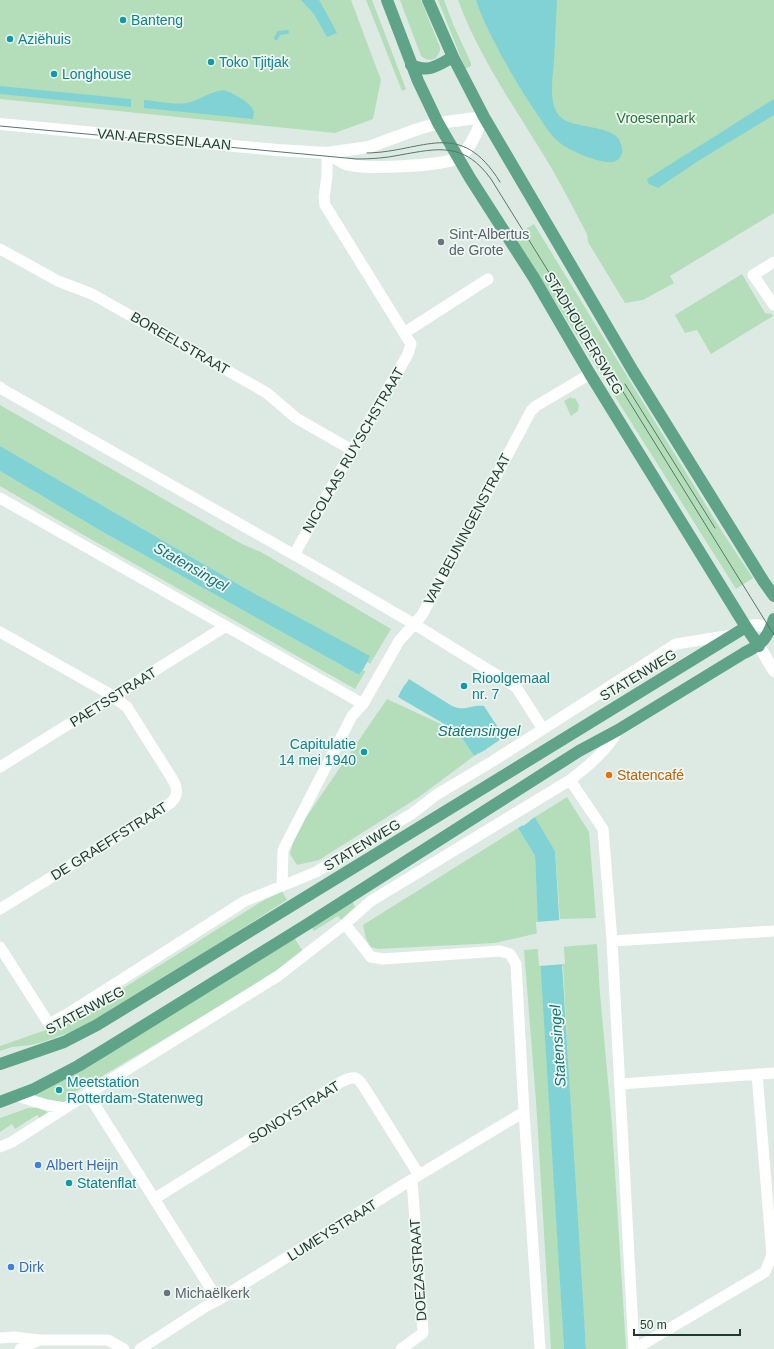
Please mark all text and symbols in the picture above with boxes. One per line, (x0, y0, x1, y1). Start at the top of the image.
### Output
place label: Banteng (131, 12, 183, 28)
marker: Banteng (118, 15, 128, 25)
place label: Aziëhuis (18, 31, 71, 47)
marker: Aziëhuis (5, 34, 15, 44)
place label: Toko Tjitjak (219, 54, 290, 70)
marker: Toko Tjitjak (206, 57, 216, 67)
place label: Longhouse (62, 66, 132, 82)
marker: Longhouse (49, 69, 59, 79)
park label: Vroesenpark (617, 110, 696, 126)
street label: VAN AERSSENLAAN (96, 125, 232, 153)
place label: Sint-Albertus de Grote (449, 226, 529, 258)
marker: Sint-Albertus de Grote (436, 237, 446, 247)
street label: STADHOUDERSWEG (541, 269, 627, 397)
street label: BOREELSTRAAT (128, 308, 232, 378)
street label: NICOLAAS RUYSCHSTRAAT (299, 364, 407, 535)
street label: VAN BEUNINGENSTRAAT (420, 450, 514, 607)
water label: Statensingel (151, 539, 232, 595)
street label: STATENWEG (597, 646, 679, 704)
street label: PAETSSTRAAT (67, 664, 160, 730)
place label: Rioolgemaal nr. 7 (472, 670, 550, 702)
marker: Rioolgemaal nr. 7 (459, 681, 469, 691)
water label: Statensingel (438, 722, 521, 739)
place label: Capitulatie 14 mei 1940 (279, 736, 356, 768)
marker: Capitulatie 14 mei 1940 (359, 747, 369, 757)
place label: Statencafé (617, 767, 684, 783)
marker: Statencafé (604, 770, 614, 780)
street label: DE GRAEFFSTRAAT (48, 798, 171, 883)
street label: STATENWEG (321, 816, 403, 874)
street label: STATENWEG (43, 983, 127, 1037)
water label: Statensingel (546, 1004, 569, 1088)
place label: Meetstation Rotterdam-Statenweg (67, 1074, 203, 1106)
street label: SONOYSTRAAT (245, 1077, 343, 1147)
marker: Meetstation Rotterdam-Statenweg (54, 1085, 64, 1095)
place label: Albert Heijn (46, 1157, 118, 1173)
marker: Albert Heijn (33, 1160, 43, 1170)
place label: Statenflat (77, 1175, 136, 1191)
marker: Statenflat (64, 1178, 74, 1188)
street label: LUMEYSTRAAT (284, 1196, 380, 1264)
street label: DOEZASTRAAT (406, 1218, 430, 1322)
place label: Dirk (19, 1259, 45, 1275)
marker: Dirk (6, 1262, 16, 1272)
place label: Michaëlkerk (175, 1285, 251, 1301)
marker: Michaëlkerk (162, 1288, 172, 1298)
scale bar (634, 1311, 740, 1337)
text: 50 m (640, 1318, 667, 1332)

